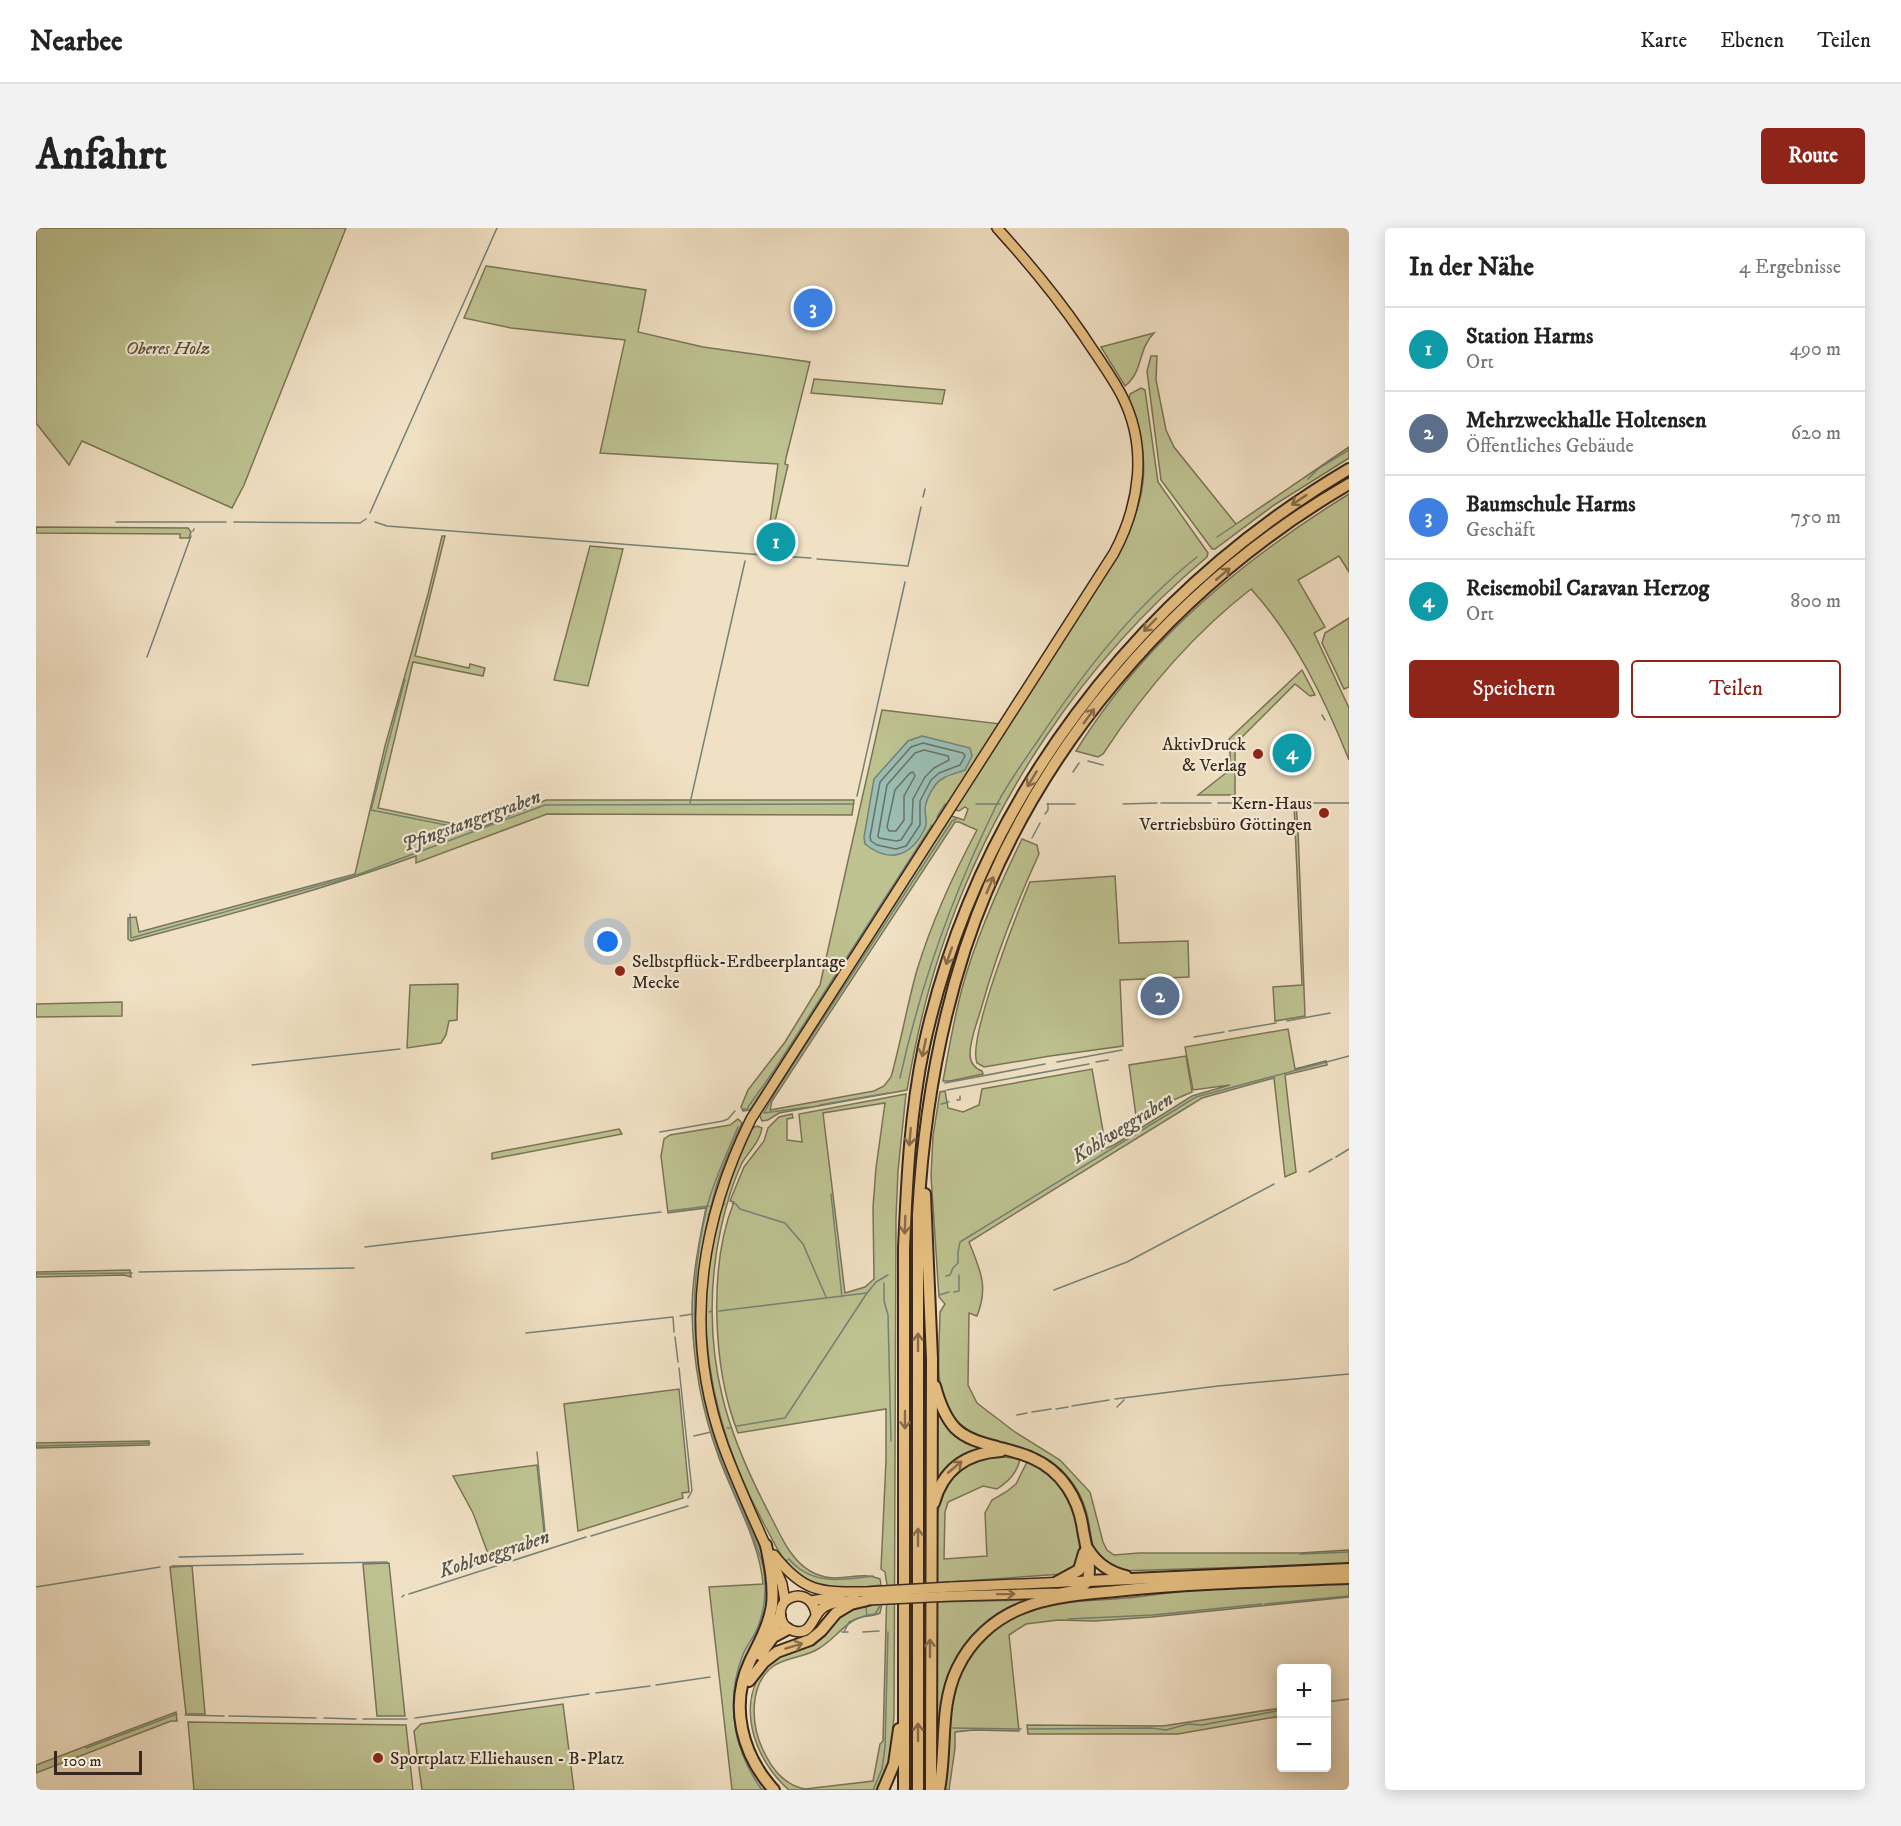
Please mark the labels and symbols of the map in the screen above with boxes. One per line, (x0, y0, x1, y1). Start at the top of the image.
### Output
pin: 3 (794, 286, 832, 331)
park label: Oberes Holz (126, 338, 210, 360)
one-way arrow (1292, 494, 1308, 506)
pin: 1 (756, 520, 796, 564)
one-way arrow (1214, 567, 1230, 580)
one-way arrow (1143, 618, 1158, 633)
one-way arrow (1083, 708, 1096, 724)
pin: 4 (1272, 730, 1312, 776)
place label: AktivDruck & Verlag (1162, 734, 1246, 777)
marker: AktivDruck & Verlag (1251, 747, 1265, 761)
one-way arrow (1025, 770, 1037, 787)
water label: Pfingstangergraben (399, 785, 544, 858)
place label: Kern-Haus Vertriebsbüro Göttingen (1138, 793, 1313, 836)
marker: Kern-Haus Vertriebsbüro Göttingen (1317, 806, 1331, 820)
one-way arrow (985, 876, 996, 895)
your location (593, 927, 622, 956)
one-way arrow (943, 946, 954, 965)
place label: Selbstpflück-Erdbeerplantage Mecke (632, 951, 846, 994)
marker: Selbstpflück-Erdbeerplantage Mecke (613, 964, 627, 978)
pin: 2 (1140, 974, 1180, 1018)
one-way arrow (918, 1037, 929, 1057)
water label: Kohlweggraben (1067, 1087, 1178, 1170)
one-way arrow (904, 1126, 915, 1146)
one-way arrow (900, 1214, 911, 1234)
one-way arrow (912, 1332, 924, 1352)
one-way arrow (899, 1409, 911, 1429)
one-way arrow (947, 1460, 962, 1474)
water label: Kohlweggraben (435, 1525, 553, 1584)
one-way arrow (912, 1527, 924, 1547)
one-way arrow (995, 1589, 1015, 1600)
one-way arrow (924, 1638, 936, 1658)
one-way arrow (784, 1640, 803, 1651)
one-way arrow (912, 1722, 924, 1742)
scale bar (54, 1748, 142, 1776)
place label: Sportplatz Elliehausen - B-Platz (390, 1748, 624, 1770)
marker: Sportplatz Elliehausen - B-Platz (371, 1751, 385, 1765)

